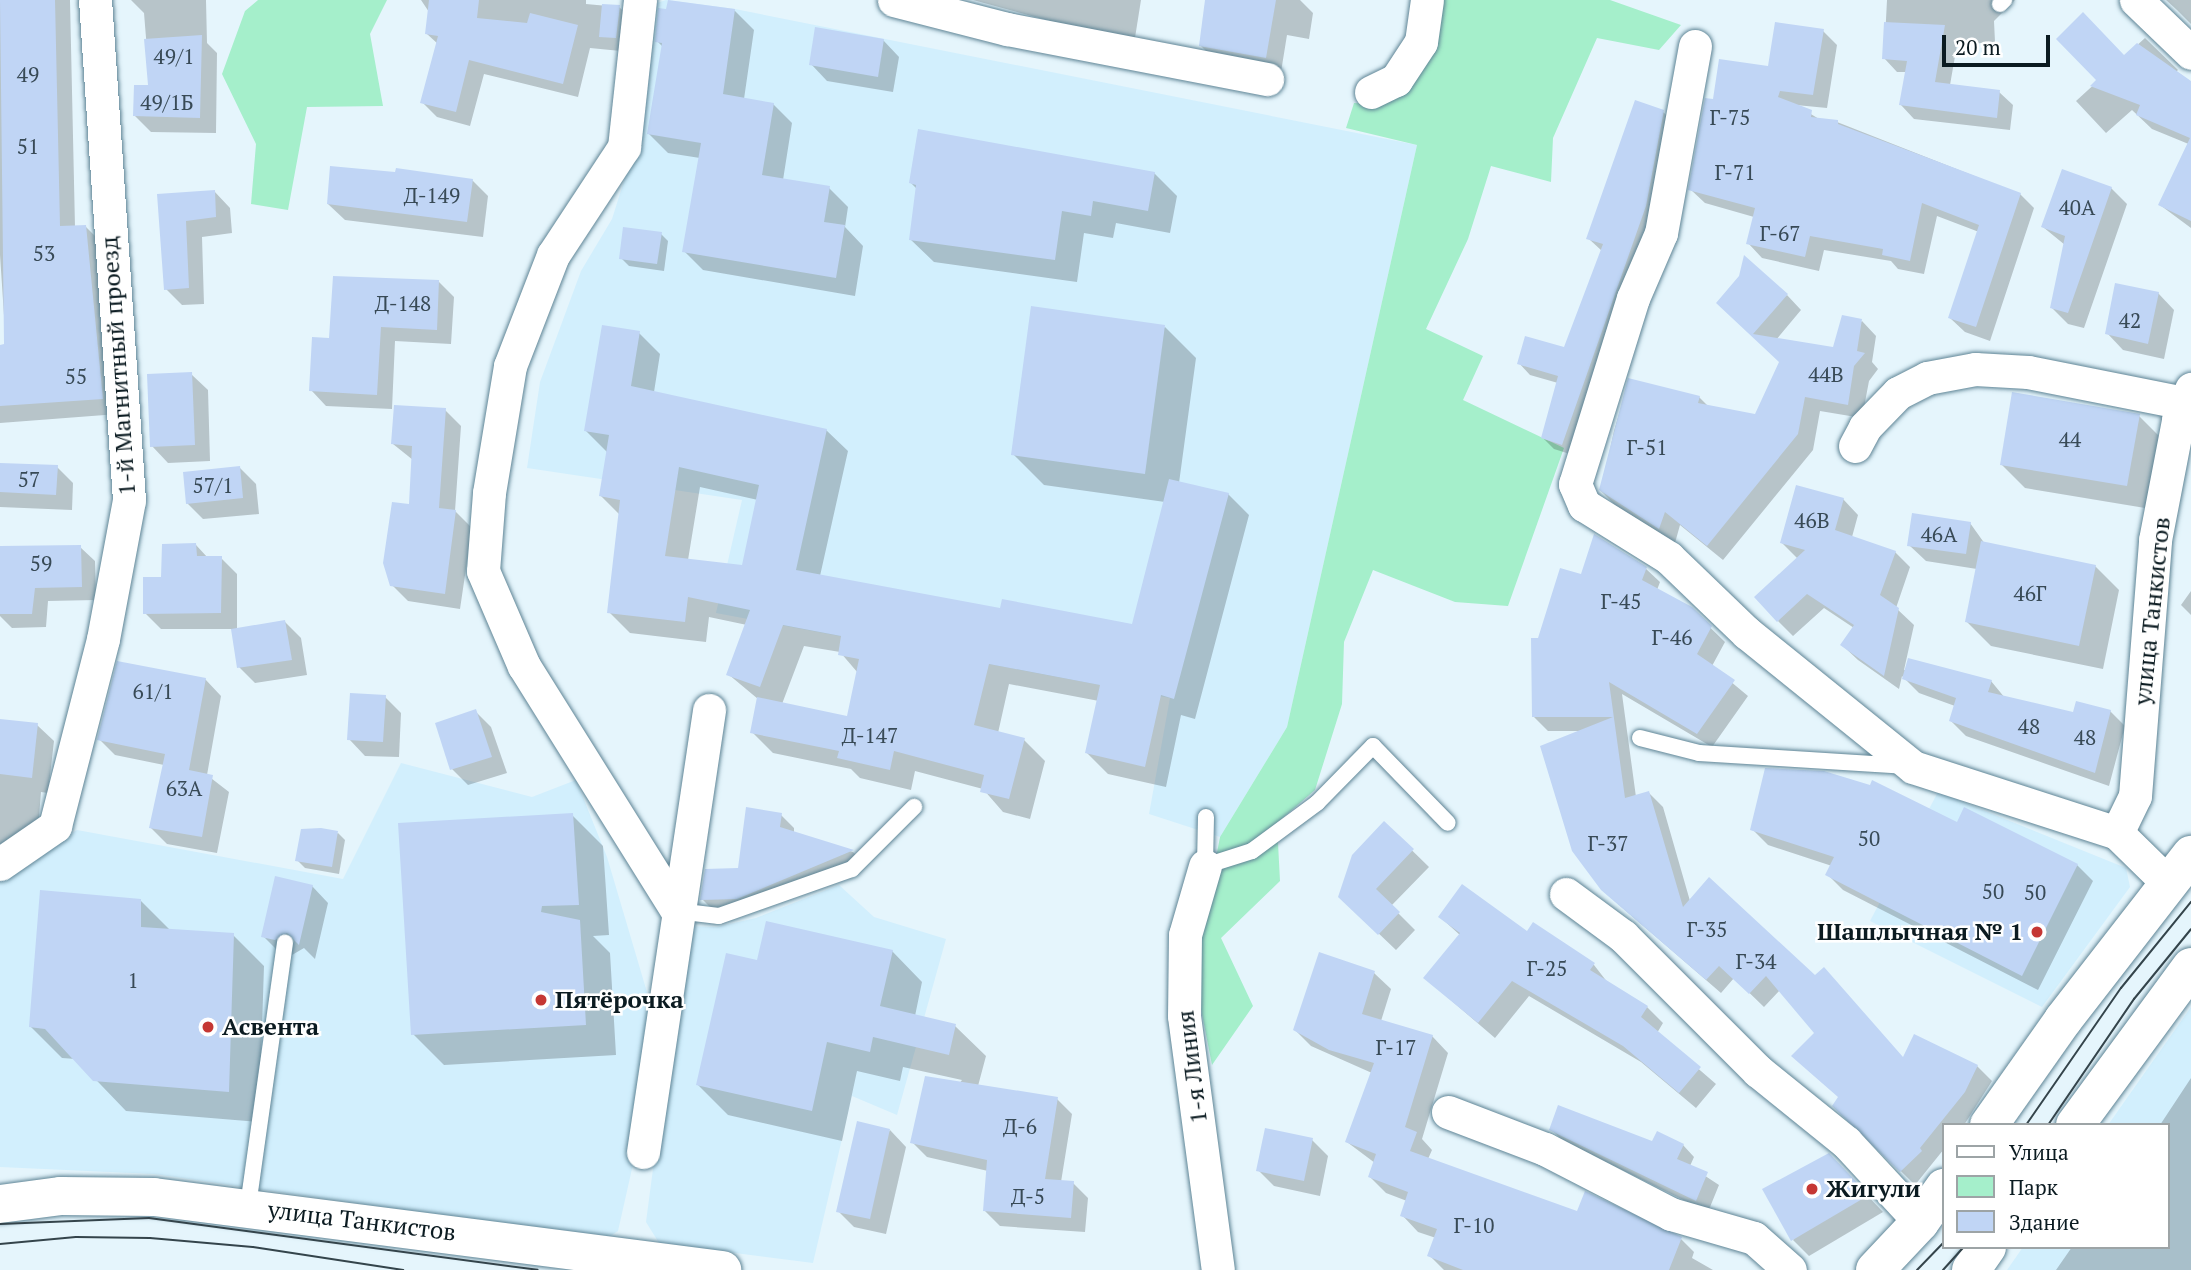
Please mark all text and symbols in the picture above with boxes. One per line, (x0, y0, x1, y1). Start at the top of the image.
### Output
scale bar (1946, 21, 2054, 65)
text: 20 m (1955, 33, 2001, 61)
house number: 49/1 (154, 43, 194, 69)
house number: 49 (17, 61, 39, 87)
house number: 49/1Б (140, 89, 194, 115)
house number: Г-75 (1710, 104, 1750, 130)
house number: 51 (17, 133, 39, 159)
house number: Г-71 (1715, 159, 1755, 185)
house number: Д-149 (404, 182, 460, 208)
house number: 40А (2059, 194, 2095, 220)
house number: Г-67 (1760, 220, 1800, 246)
street label: 1-й Магнитный проезд (95, 235, 141, 497)
house number: 53 (33, 240, 55, 266)
house number: Д-148 (375, 290, 431, 316)
house number: 42 (2119, 307, 2141, 333)
house number: 44В (1808, 361, 1844, 387)
house number: 55 (65, 363, 87, 389)
house number: 44 (2059, 426, 2081, 452)
house number: Г-51 (1627, 434, 1667, 460)
house number: 57 (18, 466, 40, 492)
house number: 57/1 (193, 472, 233, 498)
house number: 46В (1794, 507, 1830, 533)
street label: улица Танкистов (2128, 515, 2176, 707)
house number: 46А (1921, 521, 1957, 547)
house number: 59 (30, 550, 52, 576)
house number: 46Г (2013, 580, 2047, 606)
house number: Г-45 (1601, 588, 1641, 614)
house number: Г-46 (1652, 624, 1692, 650)
house number: 61/1 (133, 678, 173, 704)
house number: 48 (2018, 713, 2040, 739)
house number: Д-147 (842, 722, 898, 748)
house number: 48 (2074, 724, 2096, 750)
house number: 63А (166, 775, 202, 801)
house number: 50 (1858, 825, 1880, 851)
house number: Г-37 (1588, 830, 1628, 856)
house number: 50 (1982, 878, 2004, 904)
house number: 50 (2024, 879, 2046, 905)
house number: Г-35 (1687, 916, 1727, 942)
place label: Шашлычная № 1 (1817, 918, 2023, 946)
marker: Шашлычная № 1 (2029, 924, 2045, 940)
house number: Г-34 (1736, 948, 1776, 974)
house number: Г-25 (1527, 955, 1567, 981)
house number: 1 (127, 967, 139, 993)
place label: Пятёрочка (555, 986, 684, 1014)
marker: Пятёрочка (533, 992, 549, 1008)
street label: 1-я Линия (1171, 1009, 1213, 1125)
place label: Асвента (222, 1013, 319, 1041)
marker: Асвента (200, 1019, 216, 1035)
house number: Г-17 (1376, 1034, 1416, 1060)
house number: Д-6 (1003, 1113, 1037, 1139)
legend (1942, 1123, 2170, 1249)
text: Улица (2009, 1138, 2069, 1166)
text: Парк (2009, 1173, 2058, 1201)
place label: Жигули (1826, 1175, 1921, 1203)
marker: Жигули (1804, 1181, 1820, 1197)
house number: Д-5 (1011, 1183, 1045, 1209)
street label: улица Танкистов (266, 1195, 458, 1247)
text: Здание (2009, 1208, 2080, 1236)
house number: Г-10 (1454, 1212, 1494, 1238)

